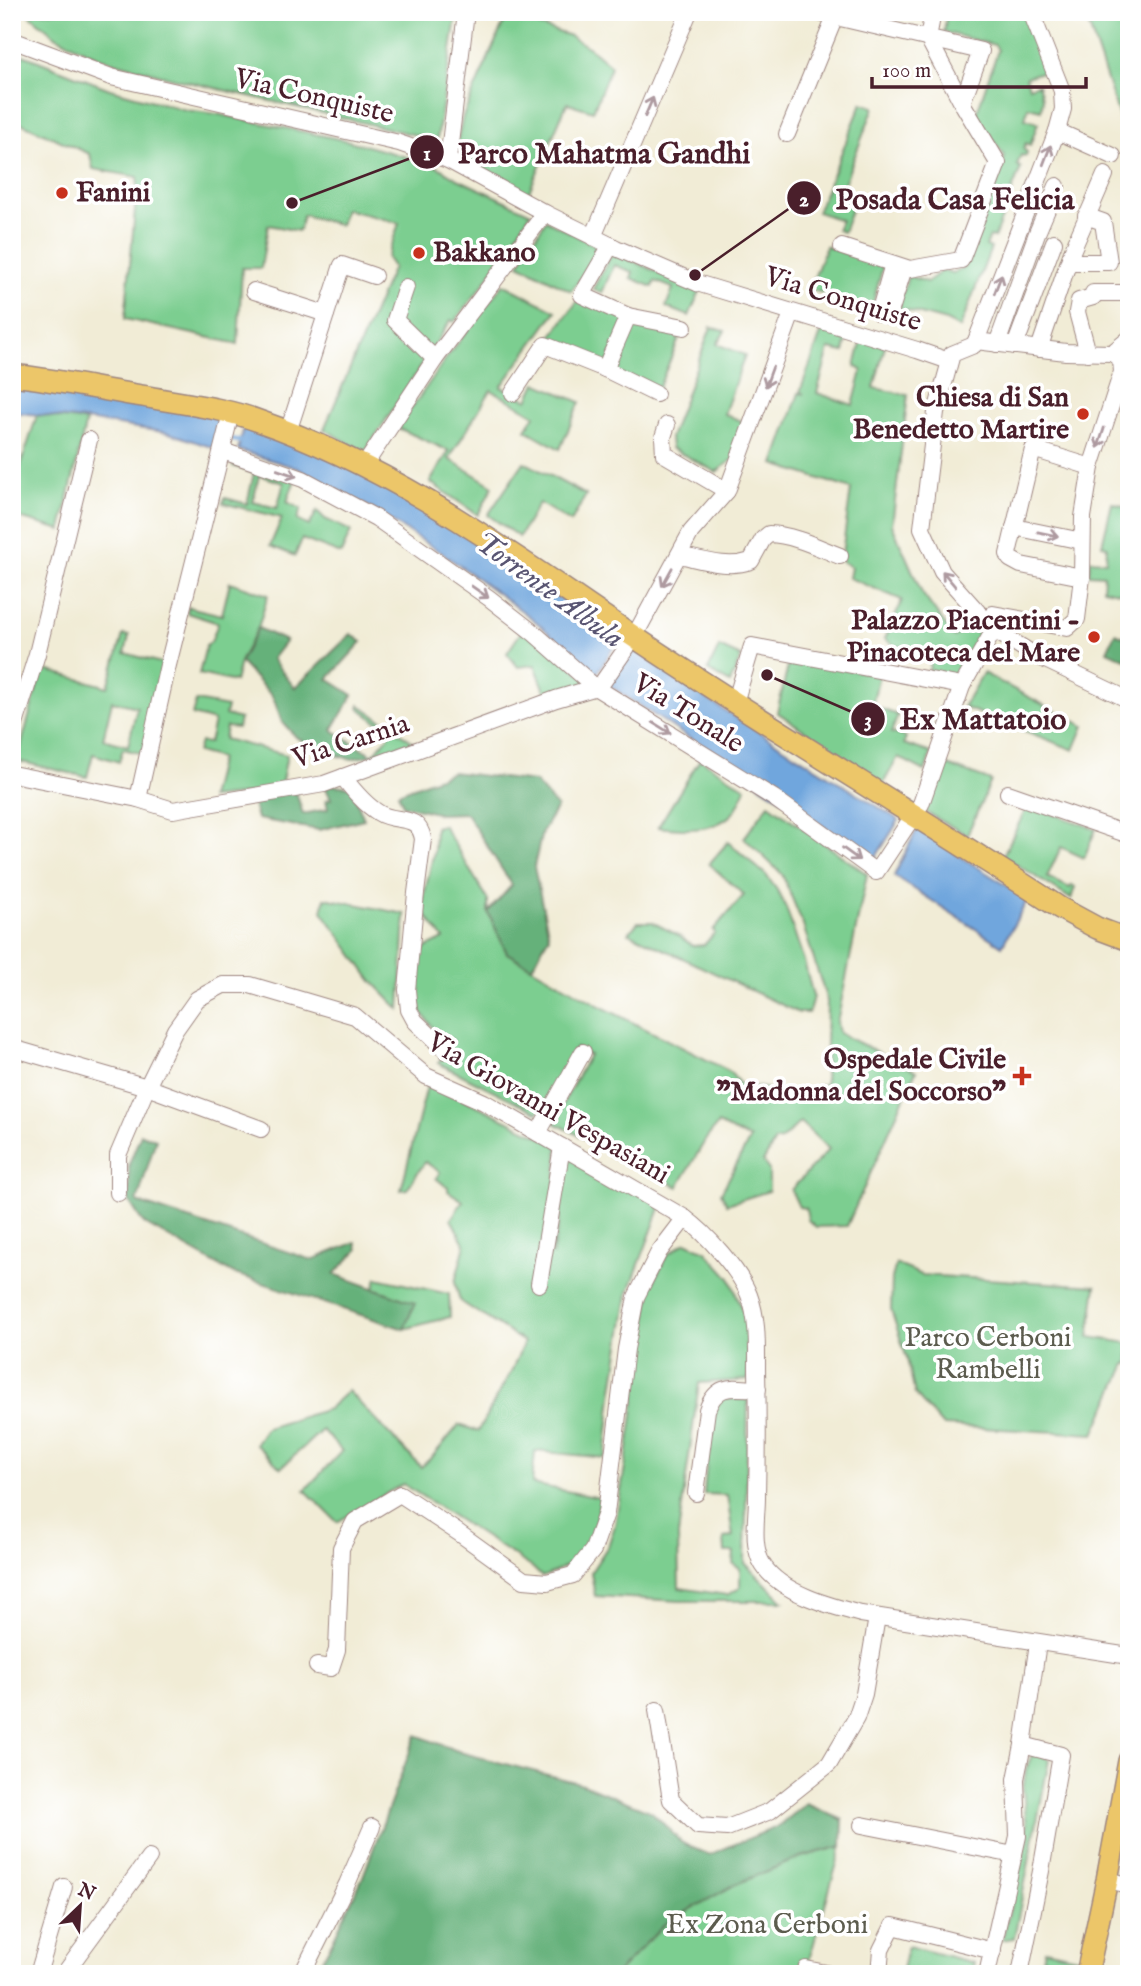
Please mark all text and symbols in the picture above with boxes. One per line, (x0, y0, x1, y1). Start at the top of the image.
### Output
scale bar (872, 46, 1085, 90)
text: 100 m (882, 58, 931, 85)
street label: Via Conquiste (230, 61, 397, 132)
one-way arrow (643, 96, 656, 118)
callout: Parco Mahatma Gandhi (409, 127, 765, 178)
text: Parco Mahatma Gandhi (458, 136, 750, 174)
text: 1 (423, 141, 431, 168)
one-way arrow (1042, 145, 1055, 167)
callout: Posada Casa Felicia (786, 173, 1088, 224)
place label: Fanini (76, 176, 151, 211)
text: Posada Casa Felicia (835, 182, 1076, 220)
marker: Fanini (54, 185, 70, 201)
text: 2 (799, 187, 809, 214)
place label: Bakkano (433, 236, 536, 271)
marker: Bakkano (411, 245, 427, 261)
street label: Via Conquiste (759, 259, 926, 340)
one-way arrow (993, 273, 1005, 295)
one-way arrow (762, 365, 774, 387)
place label: Chiesa di San Benedetto Martire (853, 381, 1069, 448)
marker: Chiesa di San Benedetto Martire (1075, 406, 1091, 422)
one-way arrow (1093, 426, 1106, 448)
one-way arrow (276, 467, 298, 480)
water label: Torrente Albula (467, 524, 631, 658)
one-way arrow (1036, 527, 1059, 541)
one-way arrow (660, 567, 674, 587)
one-way arrow (941, 570, 956, 588)
one-way arrow (470, 585, 489, 599)
place label: Palazzo Piacentini - Pinacoteca del Mare (846, 604, 1080, 671)
marker: Palazzo Piacentini - Pinacoteca del Mare (1086, 629, 1102, 645)
street label: Via Tonale (625, 666, 750, 762)
callout: Ex Mattatoio (851, 693, 1081, 744)
text: Ex Mattatoio (900, 702, 1066, 740)
street label: Via Carnia (287, 706, 415, 778)
text: 3 (864, 707, 872, 734)
one-way arrow (651, 722, 671, 736)
one-way arrow (841, 847, 860, 861)
street label: Via Giovanni Vespasiani (419, 1025, 676, 1193)
place label: Ospedale Civile "Madonna del Soccorso" (716, 1043, 1006, 1110)
marker: Ospedale Civile "Madonna del Soccorso" (1012, 1066, 1032, 1086)
park label: Parco Cerboni Rambelli (904, 1321, 1072, 1388)
north arrow (46, 1870, 116, 1940)
text: N (73, 1878, 99, 1907)
park label: Ex Zona Cerboni (666, 1908, 868, 1943)

